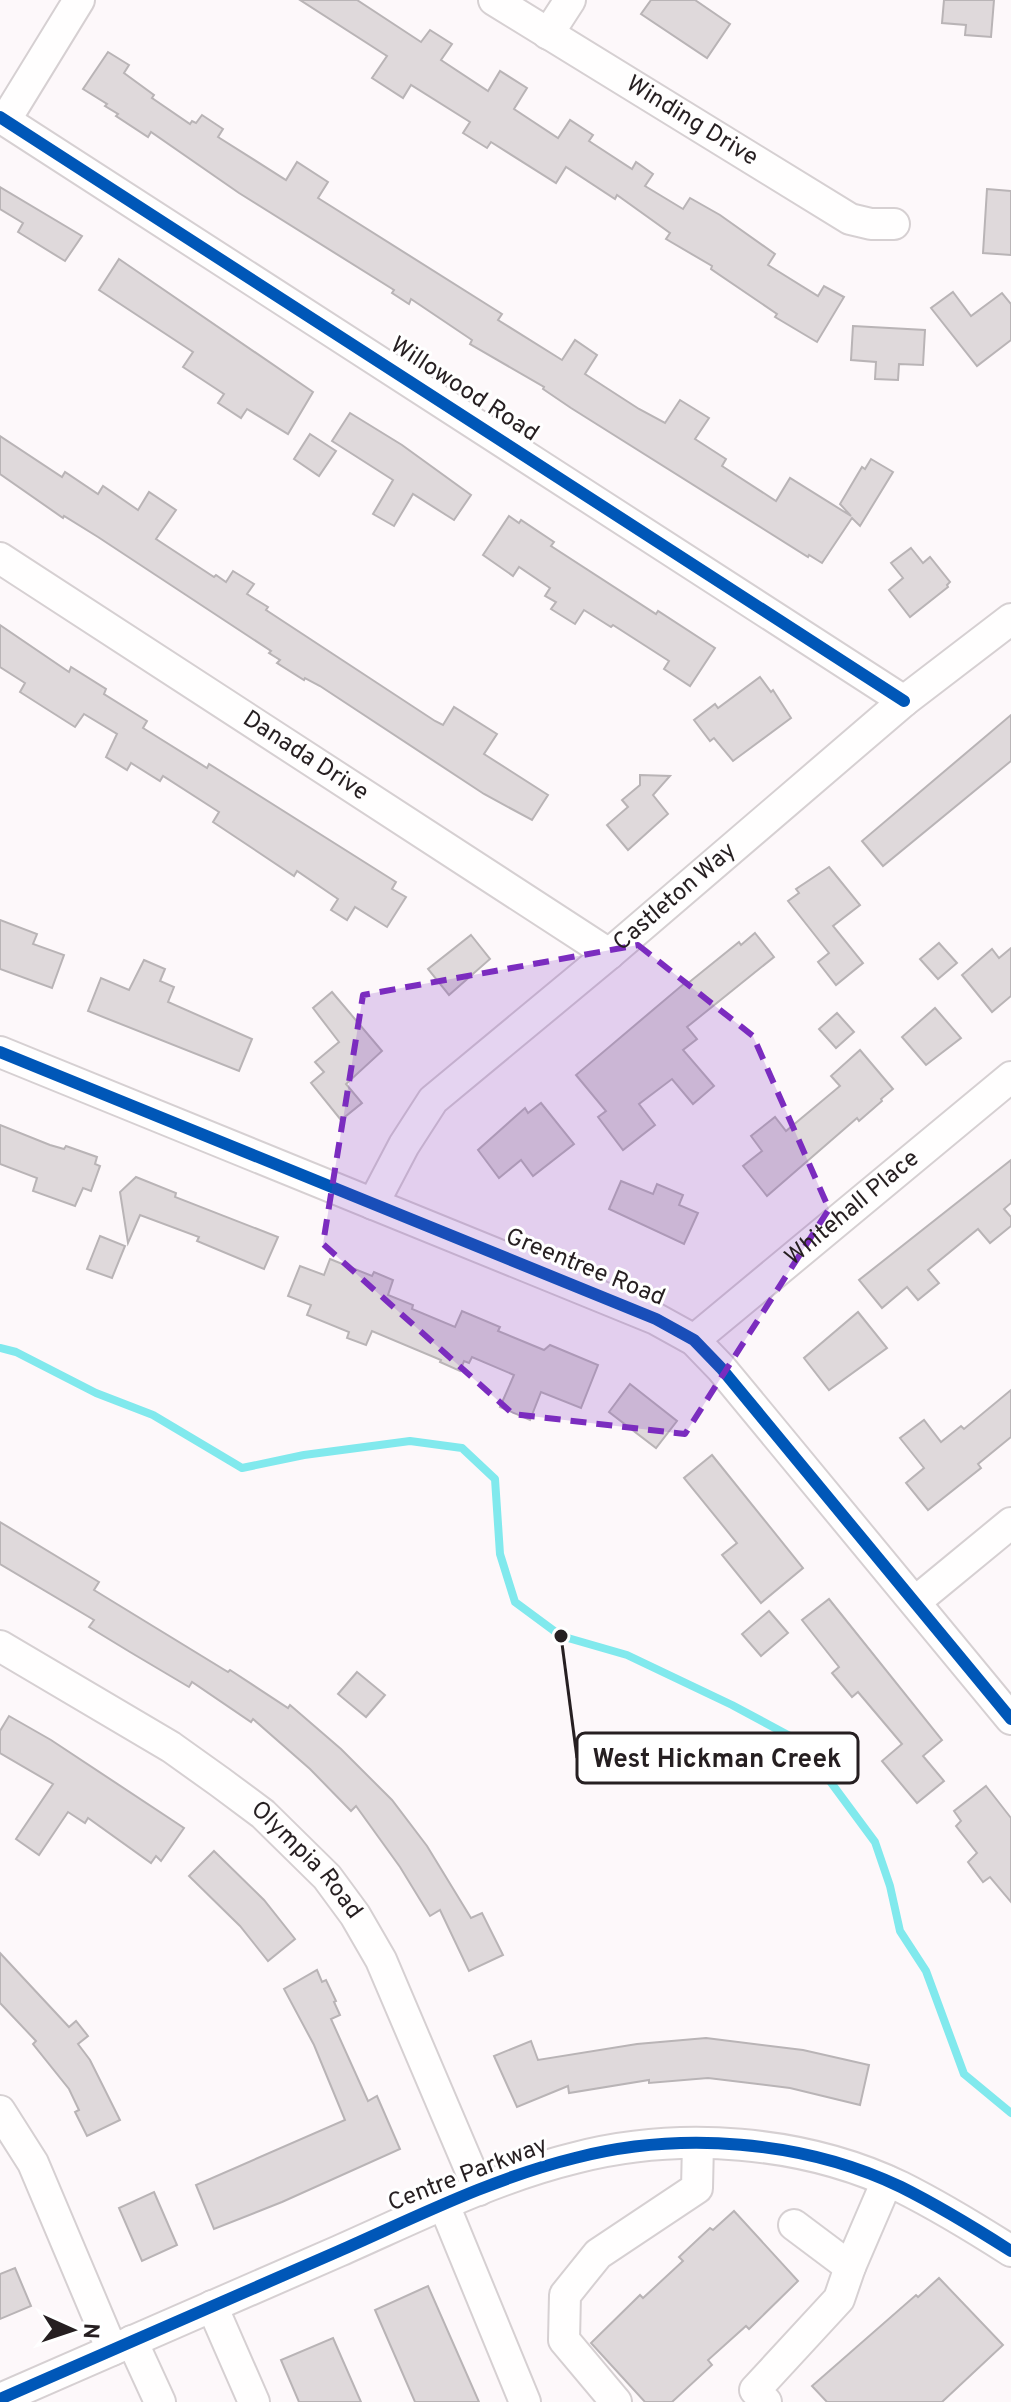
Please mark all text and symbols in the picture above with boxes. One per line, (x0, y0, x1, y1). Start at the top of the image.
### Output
street label: Winding Drive (620, 70, 763, 174)
street label: Willowood Road (384, 331, 544, 449)
street label: Danada Drive (237, 705, 374, 808)
street label: Castleton Way (608, 836, 743, 958)
street label: Whitehall Place (779, 1144, 926, 1273)
street label: Greentree Road (501, 1222, 669, 1314)
callout: West Hickman Creek (577, 1733, 858, 1783)
text: West Hickman Creek (592, 1744, 842, 1777)
street label: Olympia Road (245, 1795, 368, 1926)
street label: Centre Parkway (384, 2131, 552, 2219)
north arrow (32, 2290, 112, 2370)
text: N (76, 2322, 103, 2340)

